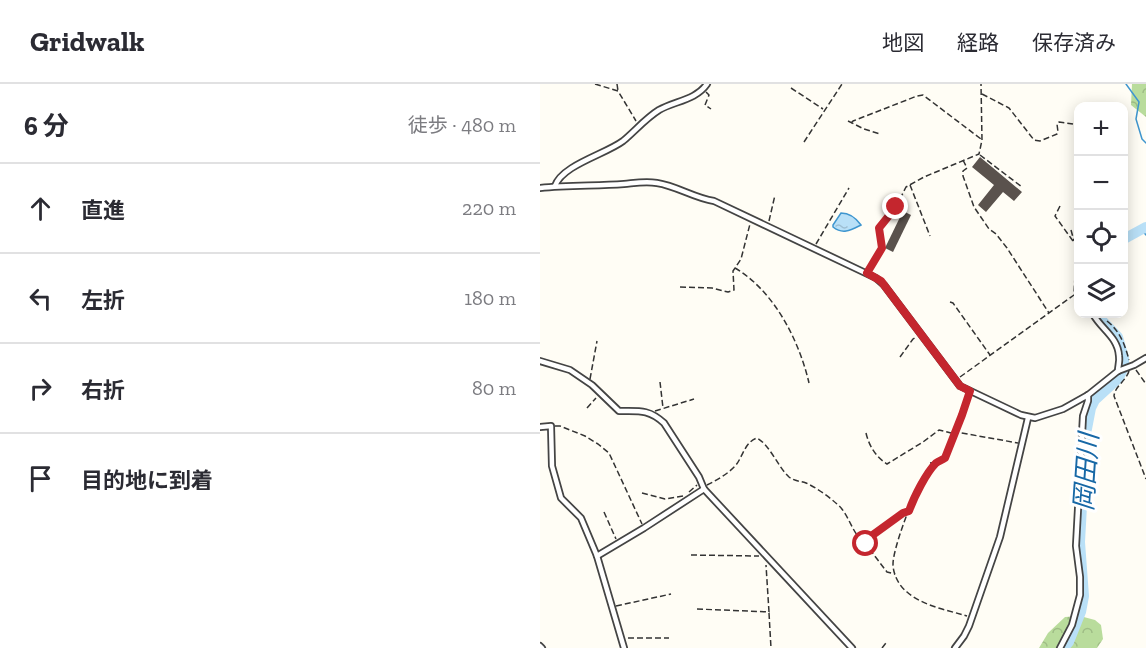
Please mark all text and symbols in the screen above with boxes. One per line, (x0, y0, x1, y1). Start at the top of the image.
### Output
text: Gridwalk (30, 25, 144, 58)
text: 地図 (882, 30, 924, 55)
text: 経路 (957, 30, 999, 55)
text: 保存済み (1032, 30, 1116, 55)
map controls (1074, 102, 1128, 318)
button: + (1074, 102, 1128, 156)
text: 6 分 (24, 110, 69, 142)
text: 徒歩 · 480 m (408, 113, 516, 137)
button: − (1074, 156, 1128, 210)
icon: ahead (24, 192, 57, 225)
route end (882, 193, 908, 219)
text: 220 m (462, 196, 516, 220)
text: 直進 (81, 197, 125, 224)
button: locate (1074, 210, 1128, 264)
button: layers (1074, 264, 1128, 318)
icon: left (24, 282, 57, 315)
text: 180 m (464, 286, 516, 310)
text: 左折 (81, 287, 125, 314)
icon: right (24, 372, 57, 405)
text: 80 m (472, 376, 516, 400)
text: 右折 (81, 377, 125, 404)
water label: 岡田川 (1067, 429, 1105, 512)
icon: arrive (24, 462, 57, 495)
text: 目的地に到着 (81, 467, 213, 494)
route start (852, 530, 878, 556)

